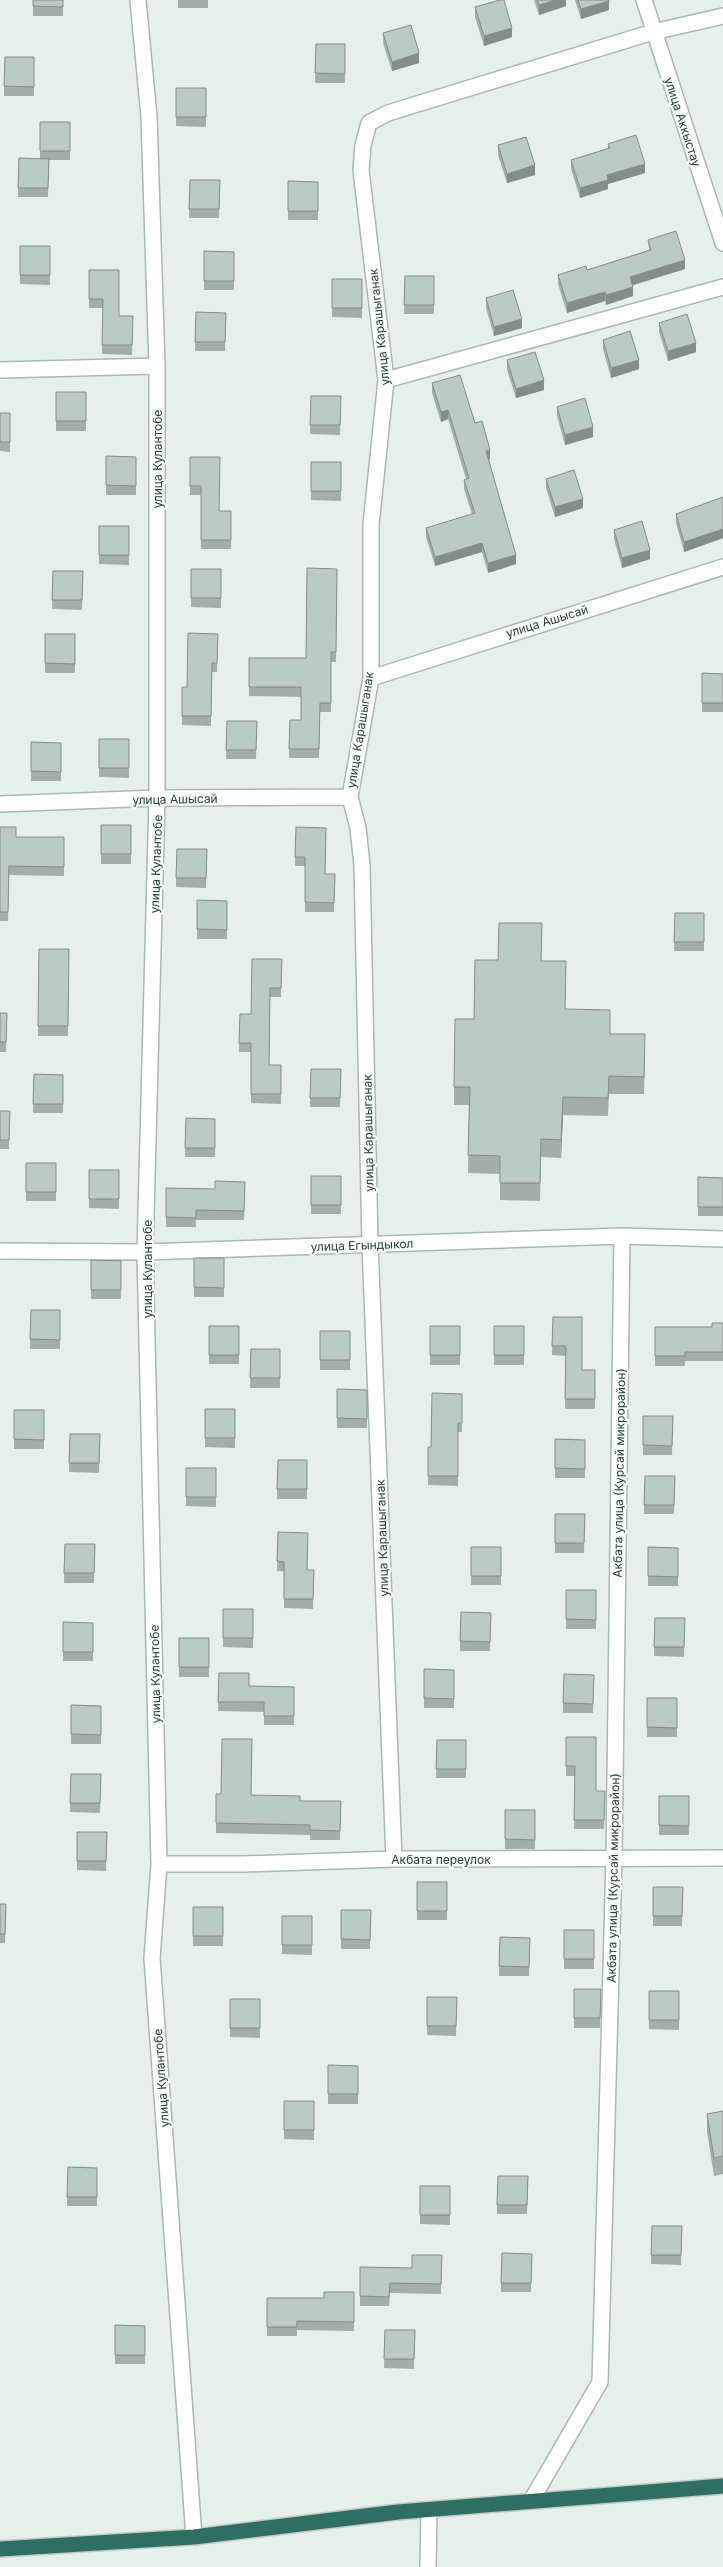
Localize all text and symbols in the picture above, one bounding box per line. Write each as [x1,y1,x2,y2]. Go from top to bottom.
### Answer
street label: улица Аккыстау [661,75,705,169]
street label: улица Карашыганак [365,267,393,386]
street label: улица Кулантобе [150,410,165,508]
street label: улица Ашысай [504,601,590,641]
street label: улица Карашыганак [343,670,377,789]
street label: улица Ашысай [132,791,218,807]
street label: улица Кулантобе [147,814,165,914]
street label: улица Карашыганак [359,1074,377,1192]
street label: улица Кулантобе [140,1220,155,1318]
street label: улица Егындыкол [310,1236,414,1254]
street label: Акбата улица (Курсай микрорайон) [610,1368,628,1578]
street label: улица Карашыганак [372,1479,392,1597]
street label: улица Кулантобе [147,1625,163,1723]
street label: Акбата улица (Курсай микрорайон) [604,1773,622,1983]
street label: Акбата переулок [391,1852,491,1867]
street label: улица Кулантобе [150,2028,172,2128]

